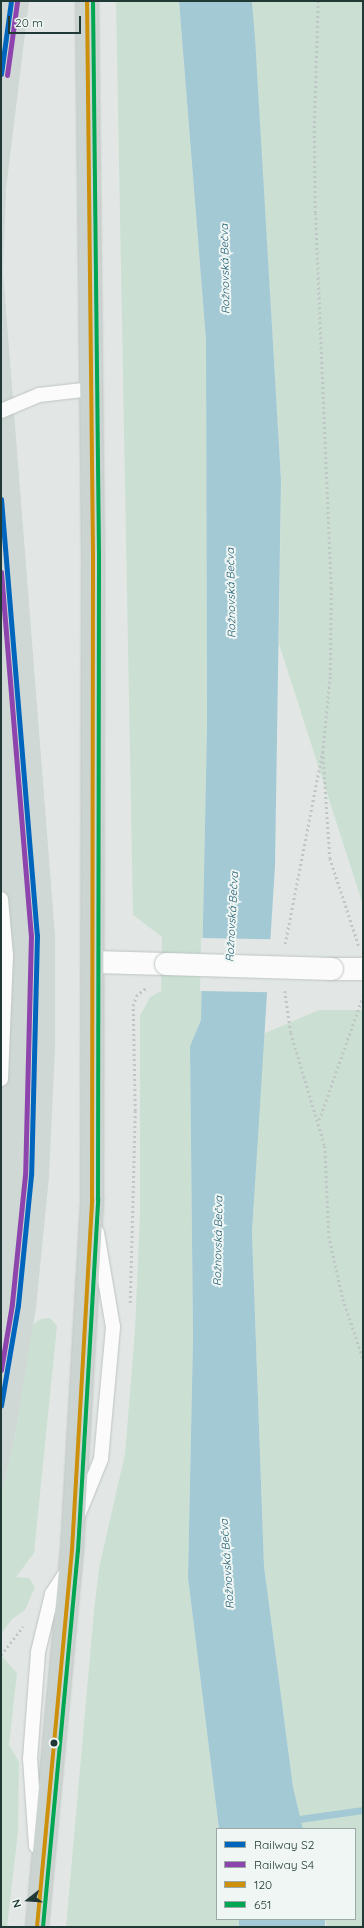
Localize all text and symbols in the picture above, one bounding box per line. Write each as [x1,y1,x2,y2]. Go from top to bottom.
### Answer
scale bar [10,8,83,34]
text: 20 m [15,15,43,30]
water label: Rožnovská Bečva [218,224,232,314]
water label: Rožnovská Bečva [224,548,238,638]
water label: Rožnovská Bečva [223,872,241,962]
water label: Rožnovská Bečva [211,1196,225,1286]
water label: Rožnovská Bečva [217,1519,237,1609]
unlabelled marker [49,1738,59,1748]
legend [216,1828,356,1920]
text: Railway S2 [254,1837,314,1852]
text: Railway S4 [254,1857,314,1872]
text: 120 [254,1877,272,1892]
north arrow [8,1880,48,1920]
text: 651 [254,1897,271,1912]
text: N [9,1898,24,1909]

